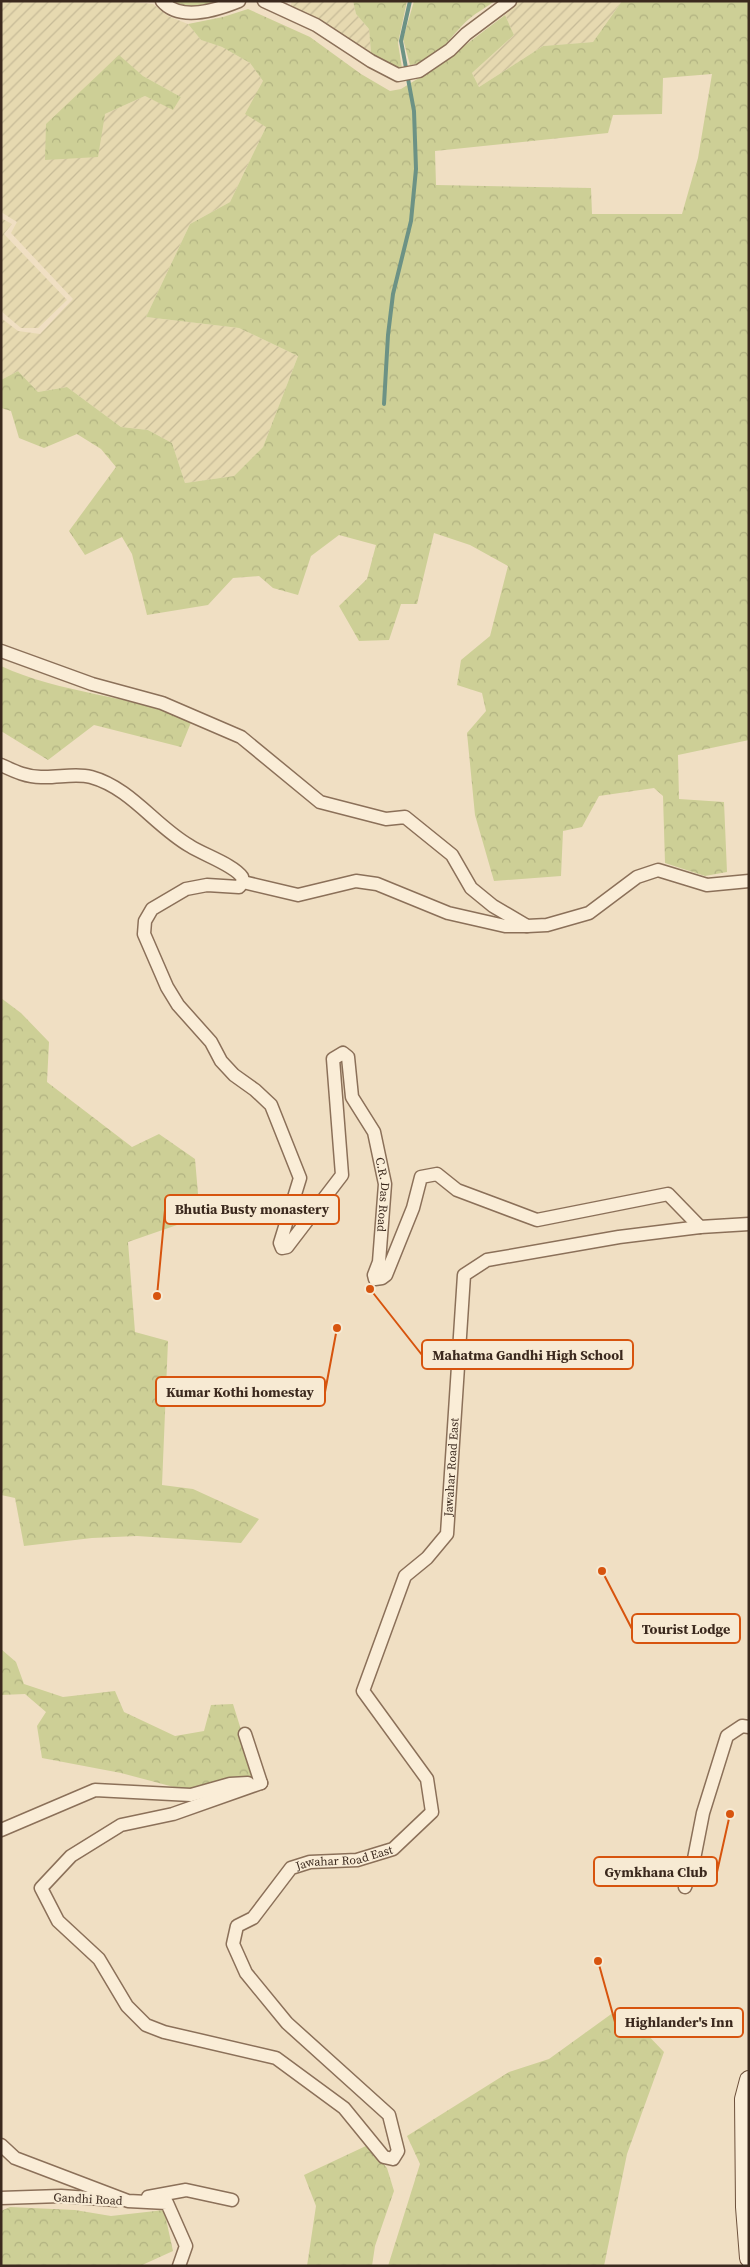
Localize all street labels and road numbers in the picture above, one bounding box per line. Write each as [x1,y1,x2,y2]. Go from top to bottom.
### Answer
street label: C.R. Das Road [372,1156,393,1233]
street label: Jawahar Road East [440,1417,463,1518]
street label: Jawahar Road East [293,1841,395,1874]
street label: Gandhi Road [53,2189,123,2209]

